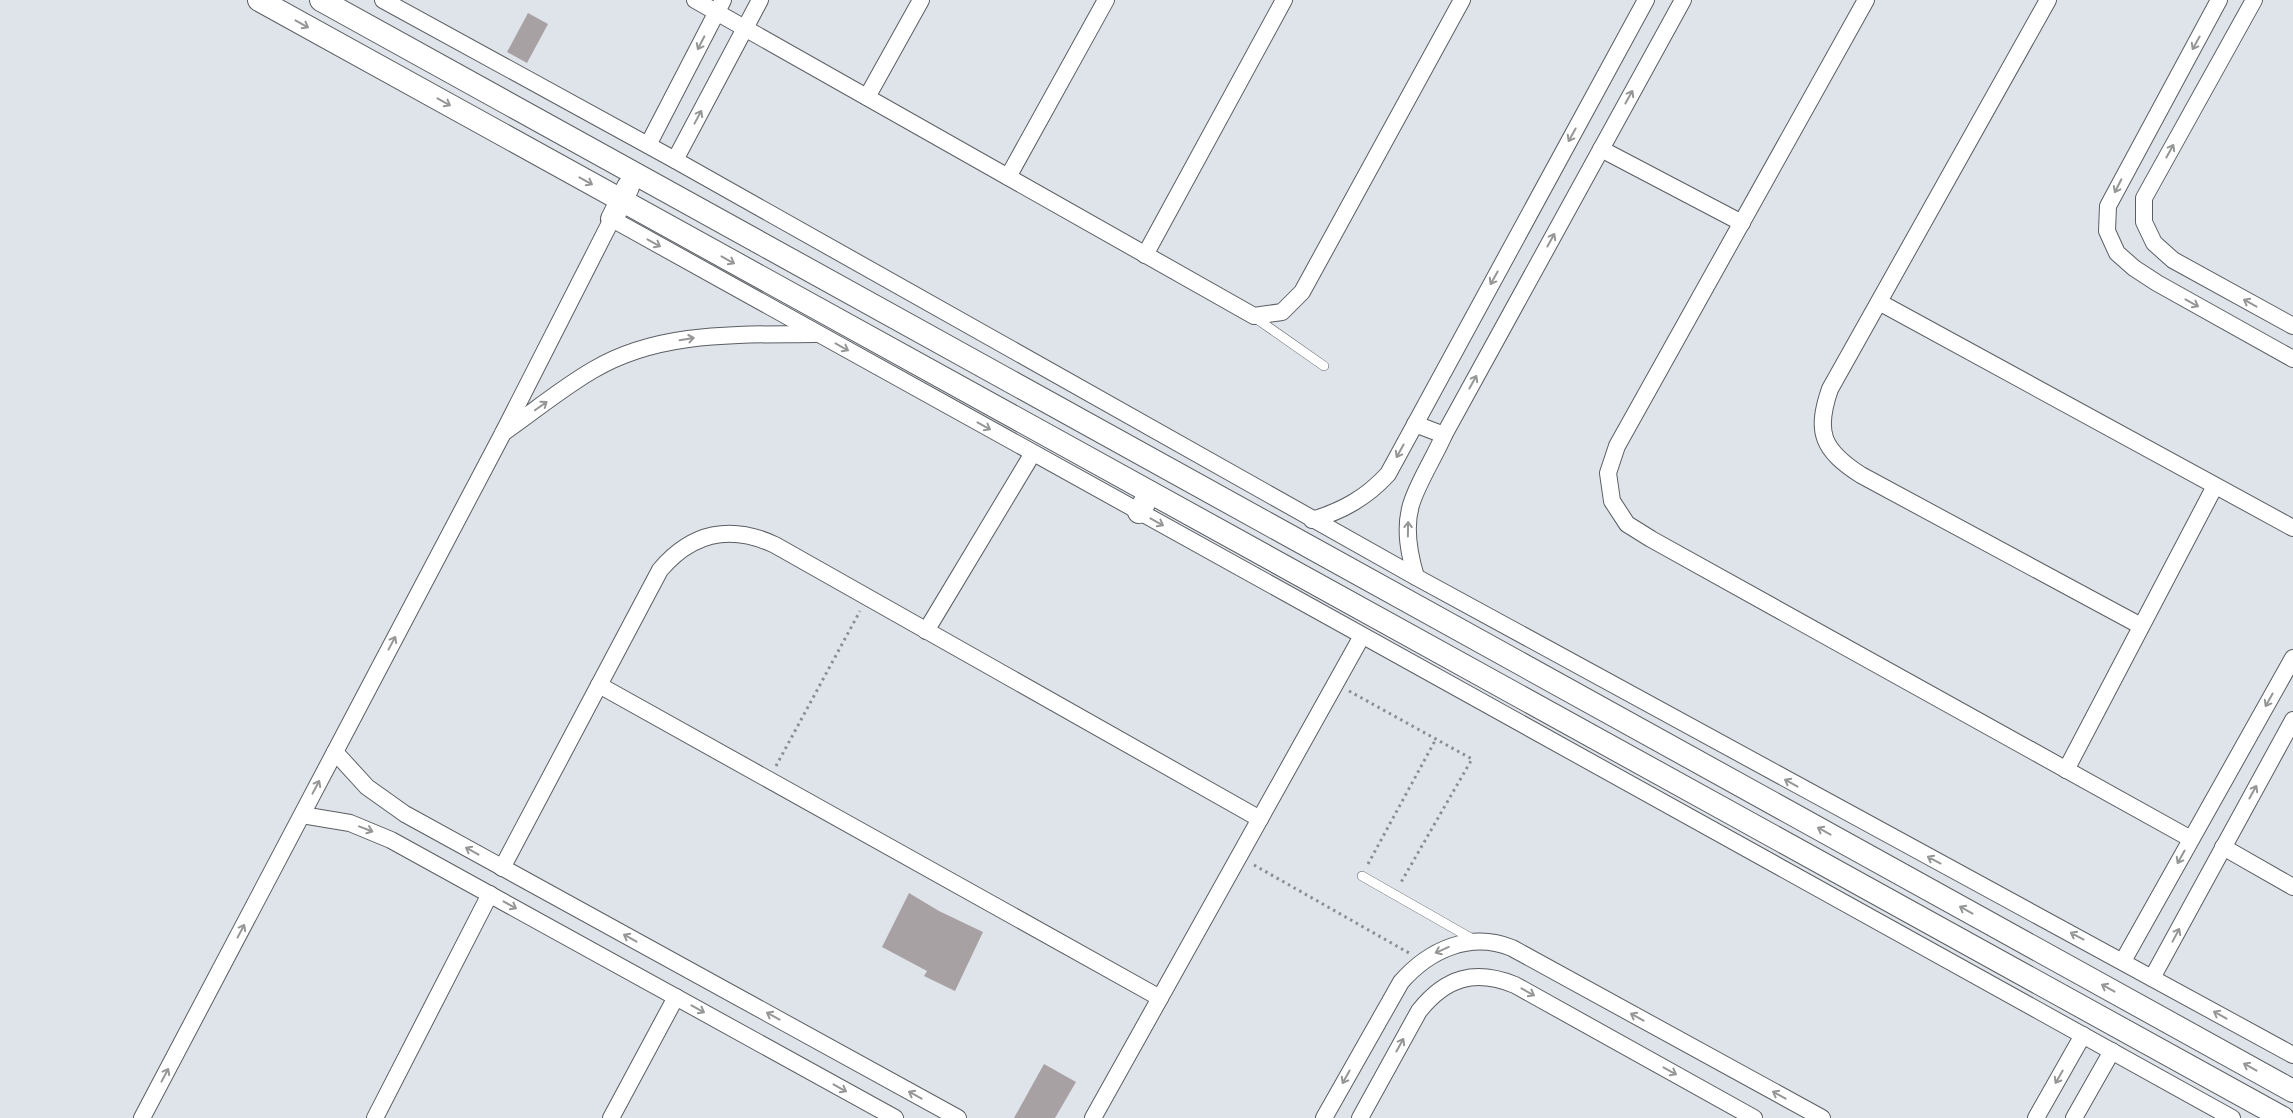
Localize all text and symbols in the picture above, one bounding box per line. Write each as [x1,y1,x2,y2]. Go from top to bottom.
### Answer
one-way arrow [294,19,308,29]
one-way arrow [696,35,705,50]
one-way arrow [2191,35,2200,50]
one-way arrow [1625,91,1635,105]
one-way arrow [436,98,450,108]
one-way arrow [693,109,703,124]
one-way arrow [1567,127,1576,142]
one-way arrow [2165,144,2175,158]
one-way arrow [578,176,593,186]
one-way arrow [2113,178,2123,193]
one-way arrow [1547,233,1557,247]
one-way arrow [647,238,662,248]
one-way arrow [720,256,735,265]
one-way arrow [1489,270,1499,284]
one-way arrow [2185,298,2199,308]
one-way arrow [2243,298,2258,308]
one-way arrow [678,334,694,344]
one-way arrow [835,343,849,353]
one-way arrow [1469,376,1479,390]
one-way arrow [534,401,548,411]
one-way arrow [977,421,992,431]
one-way arrow [1395,444,1405,459]
one-way arrow [1150,517,1164,527]
one-way arrow [1404,522,1413,538]
one-way arrow [387,636,397,651]
one-way arrow [2264,693,2274,708]
one-way arrow [1784,777,1799,787]
one-way arrow [312,780,321,795]
one-way arrow [2249,785,2259,800]
one-way arrow [358,825,373,834]
one-way arrow [1816,826,1831,836]
one-way arrow [466,846,480,856]
one-way arrow [2176,849,2185,864]
one-way arrow [1927,854,1942,864]
one-way arrow [502,900,517,910]
one-way arrow [1959,905,1974,914]
one-way arrow [237,924,246,939]
one-way arrow [2171,927,2181,942]
one-way arrow [2071,931,2085,941]
one-way arrow [623,933,638,942]
one-way arrow [1435,946,1450,956]
one-way arrow [2101,983,2116,993]
one-way arrow [1520,987,1534,997]
one-way arrow [690,1004,705,1014]
one-way arrow [2213,1009,2227,1019]
one-way arrow [765,1011,780,1021]
one-way arrow [1630,1011,1645,1021]
one-way arrow [1396,1038,1406,1052]
one-way arrow [2243,1062,2258,1072]
one-way arrow [1662,1066,1676,1076]
one-way arrow [161,1068,170,1083]
one-way arrow [2054,1069,2064,1083]
one-way arrow [1341,1070,1351,1084]
one-way arrow [832,1083,847,1093]
one-way arrow [908,1089,923,1099]
one-way arrow [1773,1089,1787,1099]

